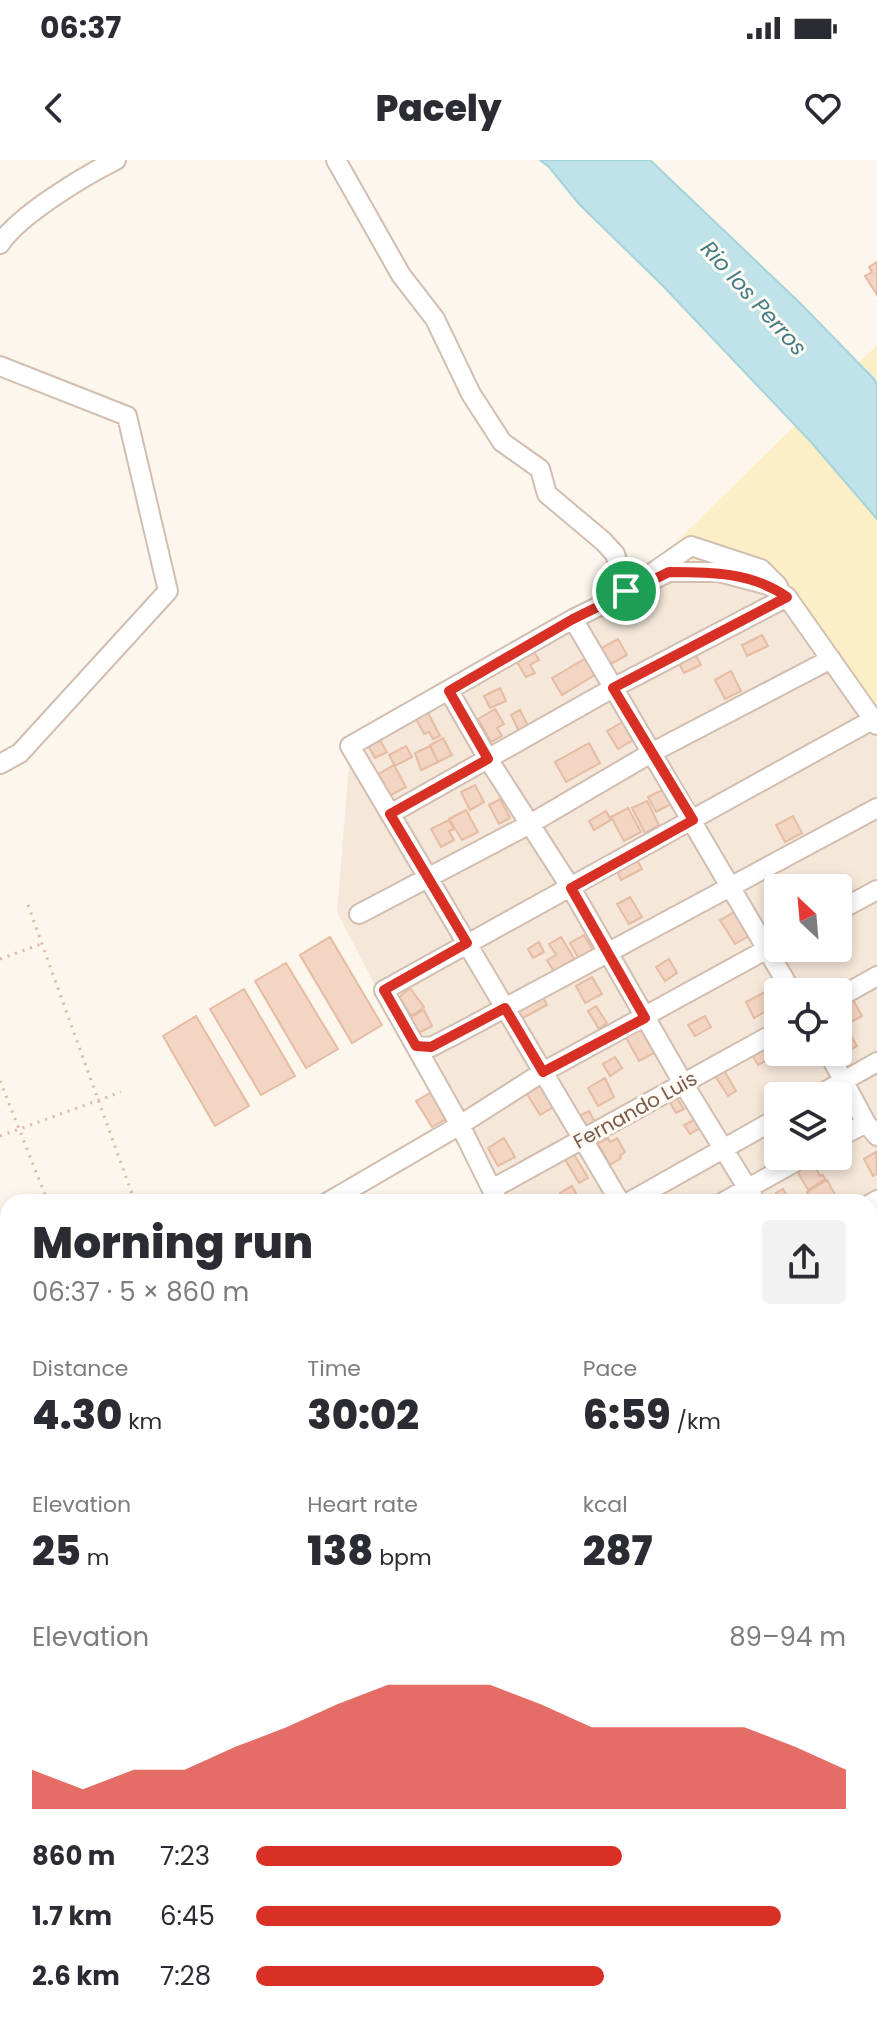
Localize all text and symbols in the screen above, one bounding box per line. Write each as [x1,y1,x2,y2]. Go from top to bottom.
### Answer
text: 06:37 [40,6,121,49]
text: Pacely [375,83,502,134]
icon: back [32,86,76,130]
icon: heart [801,86,845,130]
water label: Rio los Perros [693,234,814,363]
pin [592,557,660,625]
icon: arrive [604,569,648,613]
north arrow [764,874,852,962]
map controls [764,874,852,1170]
button: locate [764,978,852,1066]
street label: Fernando Luis [568,1064,702,1156]
button: layers [764,1082,852,1170]
text: Morning run [32,1212,313,1273]
button: share [762,1220,846,1304]
text: 06:37 · 5 × 860 m [32,1274,249,1310]
text: Distance [32,1353,128,1384]
text: Time [307,1353,361,1384]
text: Pace [583,1353,637,1384]
text: 4.30 [32,1387,122,1443]
text: 30:02 [307,1387,419,1443]
text: 6:59 [583,1387,671,1443]
text: km [122,1406,162,1437]
text: /km [671,1406,721,1437]
text: Elevation [32,1489,131,1520]
text: Heart rate [307,1489,418,1520]
text: kcal [583,1489,628,1520]
text: 25 [32,1523,81,1579]
text: 138 [307,1523,373,1579]
text: 287 [583,1523,652,1579]
text: m [81,1542,110,1573]
text: bpm [373,1542,432,1573]
text: Elevation [32,1619,149,1655]
text: 89–94 m [729,1619,846,1655]
text: 860 m [32,1838,115,1874]
text: 7:23 [160,1838,210,1874]
text: 1.7 km [32,1898,112,1934]
text: 6:45 [160,1898,215,1934]
text: 2.6 km [32,1958,120,1994]
text: 7:28 [160,1958,211,1994]

